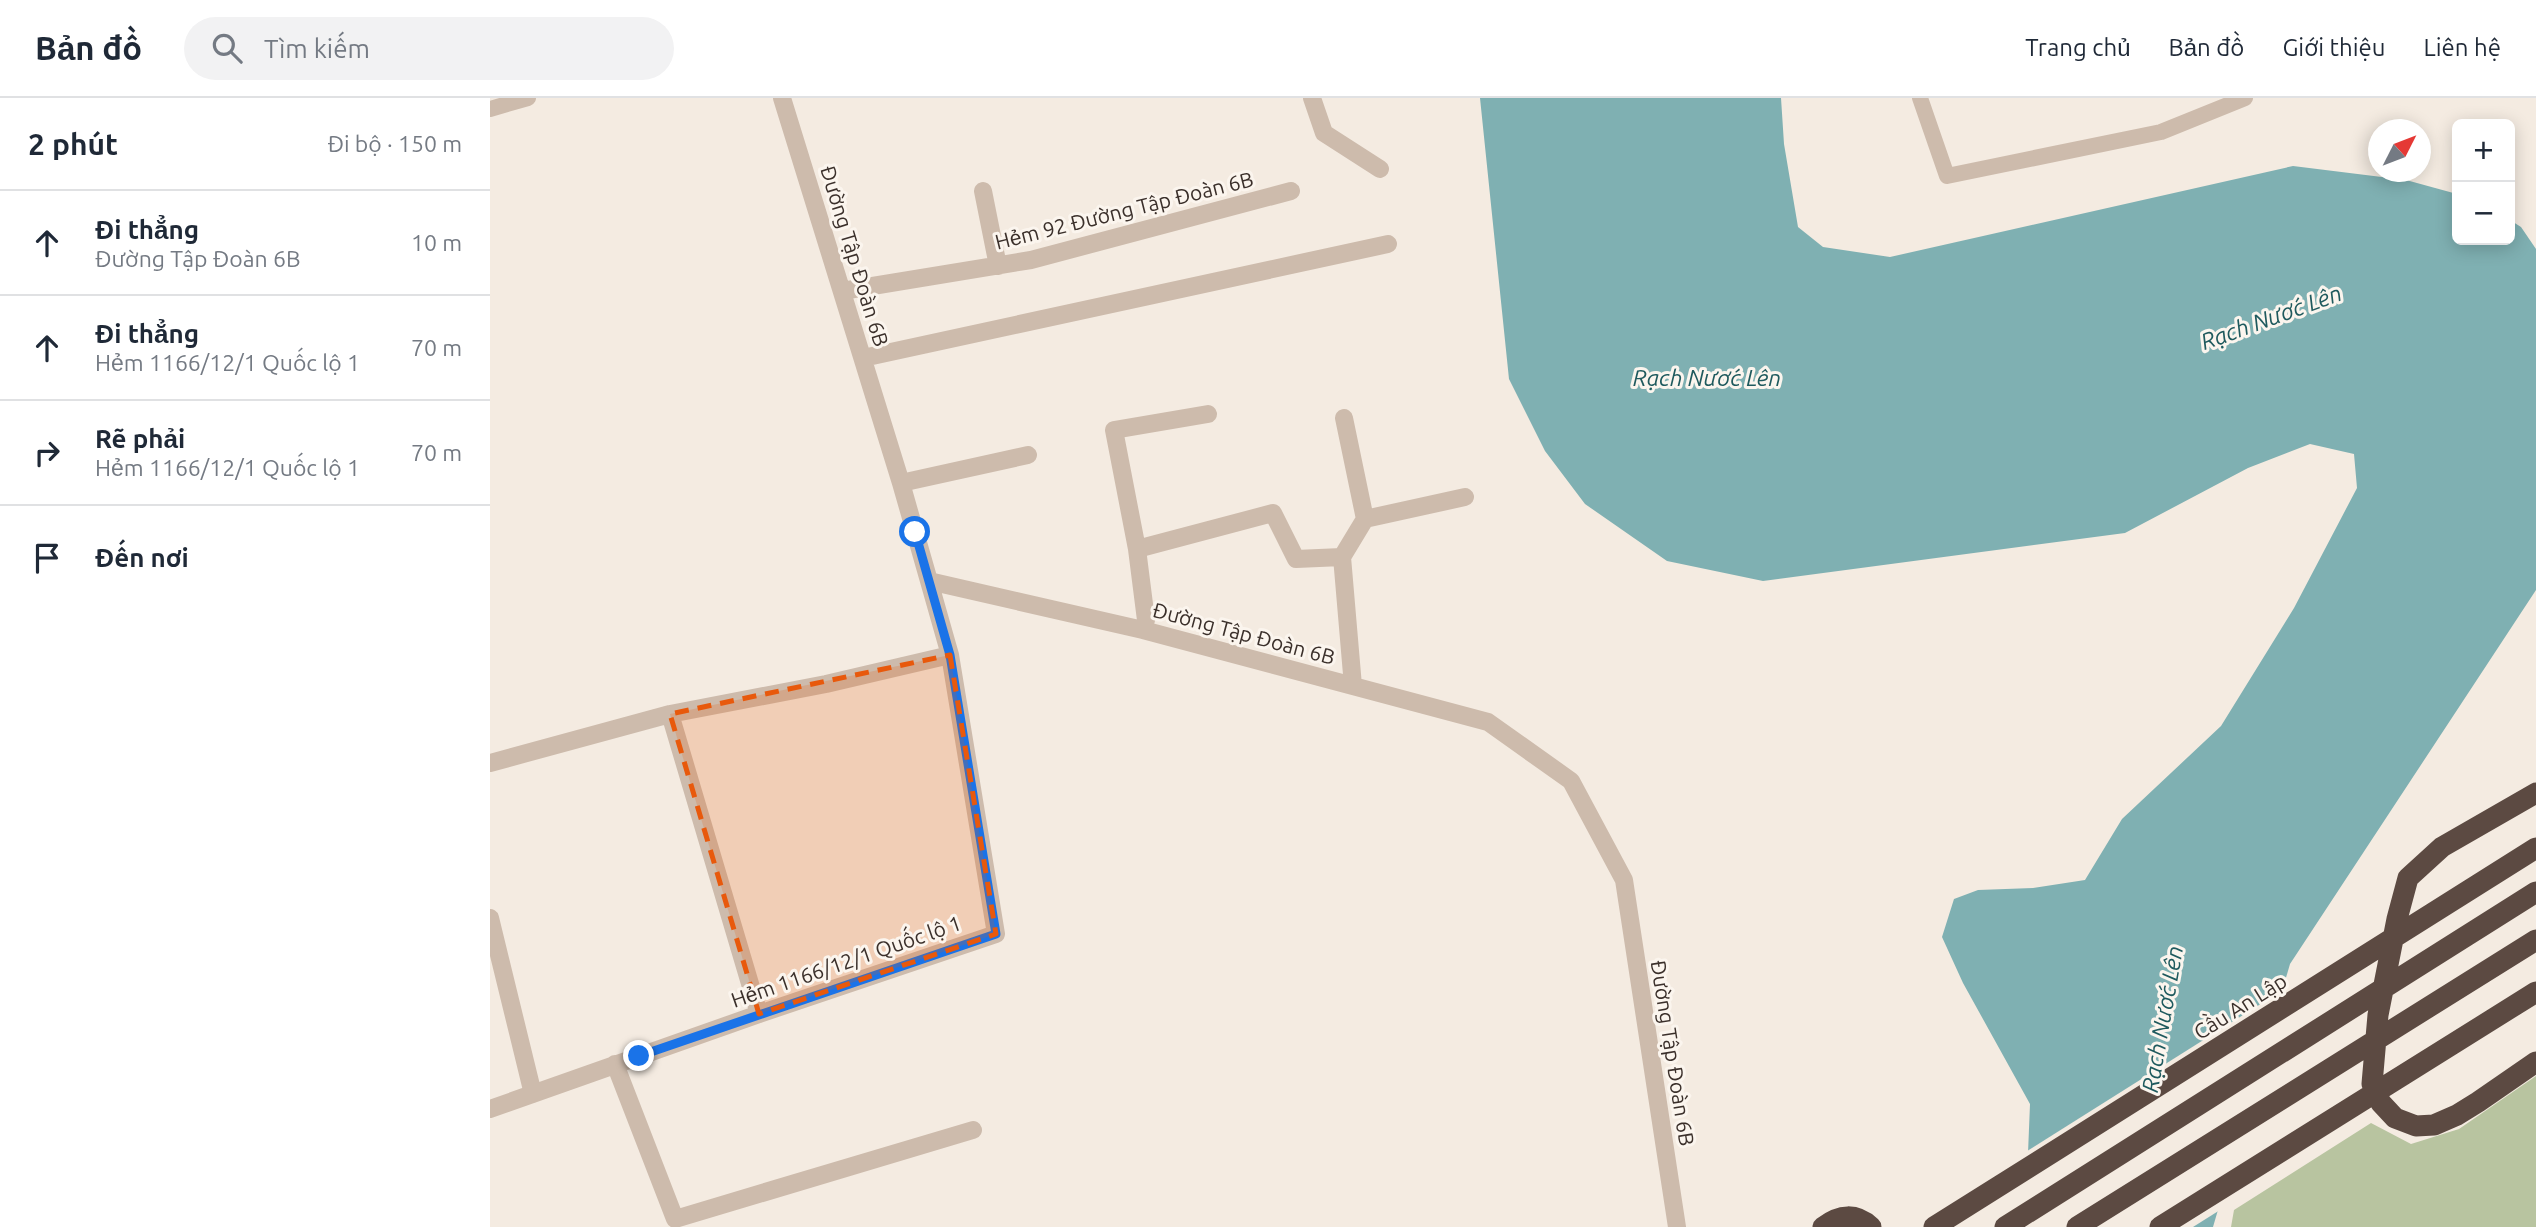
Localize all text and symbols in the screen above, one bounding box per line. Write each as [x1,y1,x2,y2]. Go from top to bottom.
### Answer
search box [184,17,674,80]
text: Bản đồ [35,29,142,66]
icon: search [208,29,246,67]
text: Tìm kiếm [264,34,370,63]
text: Trang chủ [2025,34,2131,61]
text: Bản đồ [2169,34,2244,61]
text: Giới thiệu [2282,34,2386,61]
text: Liên hệ [2424,34,2501,61]
north arrow [2368,119,2431,182]
map controls [2452,119,2515,245]
button: + [2452,119,2515,182]
text: 2 phút [28,127,118,161]
text: Đi bộ · 150 m [327,131,462,156]
street label: Đường Tập Đoàn 6B [816,163,894,349]
street label: Hẻm 92 Đường Tập Đoàn 6B [992,166,1256,254]
button: − [2452,182,2515,245]
text: Đi thẳng [95,215,199,244]
icon: ahead [28,224,66,262]
text: 10 m [411,230,462,255]
text: Đường Tập Đoàn 6B [95,246,301,271]
water label: Rạch Nước Lên [2197,280,2345,354]
text: Đi thẳng [95,319,199,348]
icon: ahead [28,329,66,367]
text: 70 m [411,335,462,360]
text: Hẻm 1166/12/1 Quốc lộ 1 [95,350,360,375]
water label: Rạch Nước Lên [1633,365,1781,390]
text: Rẽ phải [95,424,185,453]
icon: right [28,434,66,472]
text: 70 m [411,440,462,465]
text: Hẻm 1166/12/1 Quốc lộ 1 [95,455,360,480]
route start [899,516,930,547]
icon: arrive [28,539,66,577]
text: Đến nơi [95,543,189,572]
street label: Đường Tập Đoàn 6B [1150,597,1338,669]
street label: Hẻm 1166/12/1 Quốc lộ 1 [727,908,964,1012]
water label: Rạch Nước Lên [2137,944,2187,1094]
street label: Đường Tập Đoàn 6B [1646,958,1700,1148]
street label: Cầu An Lập [2188,966,2291,1044]
route end [623,1040,654,1071]

